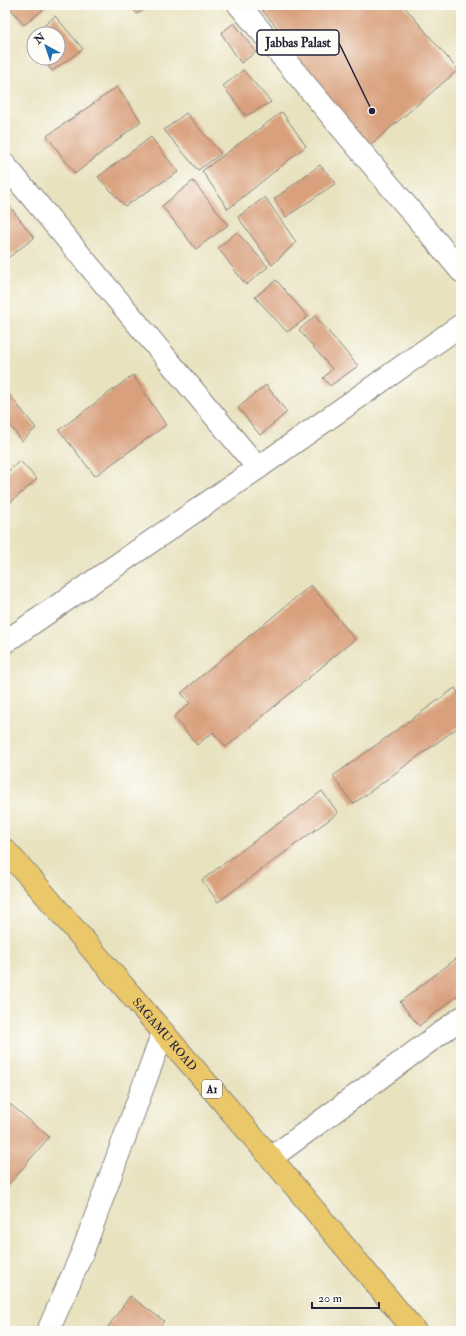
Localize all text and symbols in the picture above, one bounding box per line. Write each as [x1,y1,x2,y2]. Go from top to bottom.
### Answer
north arrow [26,26,66,66]
text: N [31,30,49,48]
callout: Jabbas Palast [257,30,339,55]
text: Jabbas Palast [264,35,332,52]
street label: SAGAMU ROAD [129,995,200,1074]
road number: A1 [202,1080,222,1098]
scale bar [312,1284,379,1310]
text: 20 m [318,1291,343,1306]

